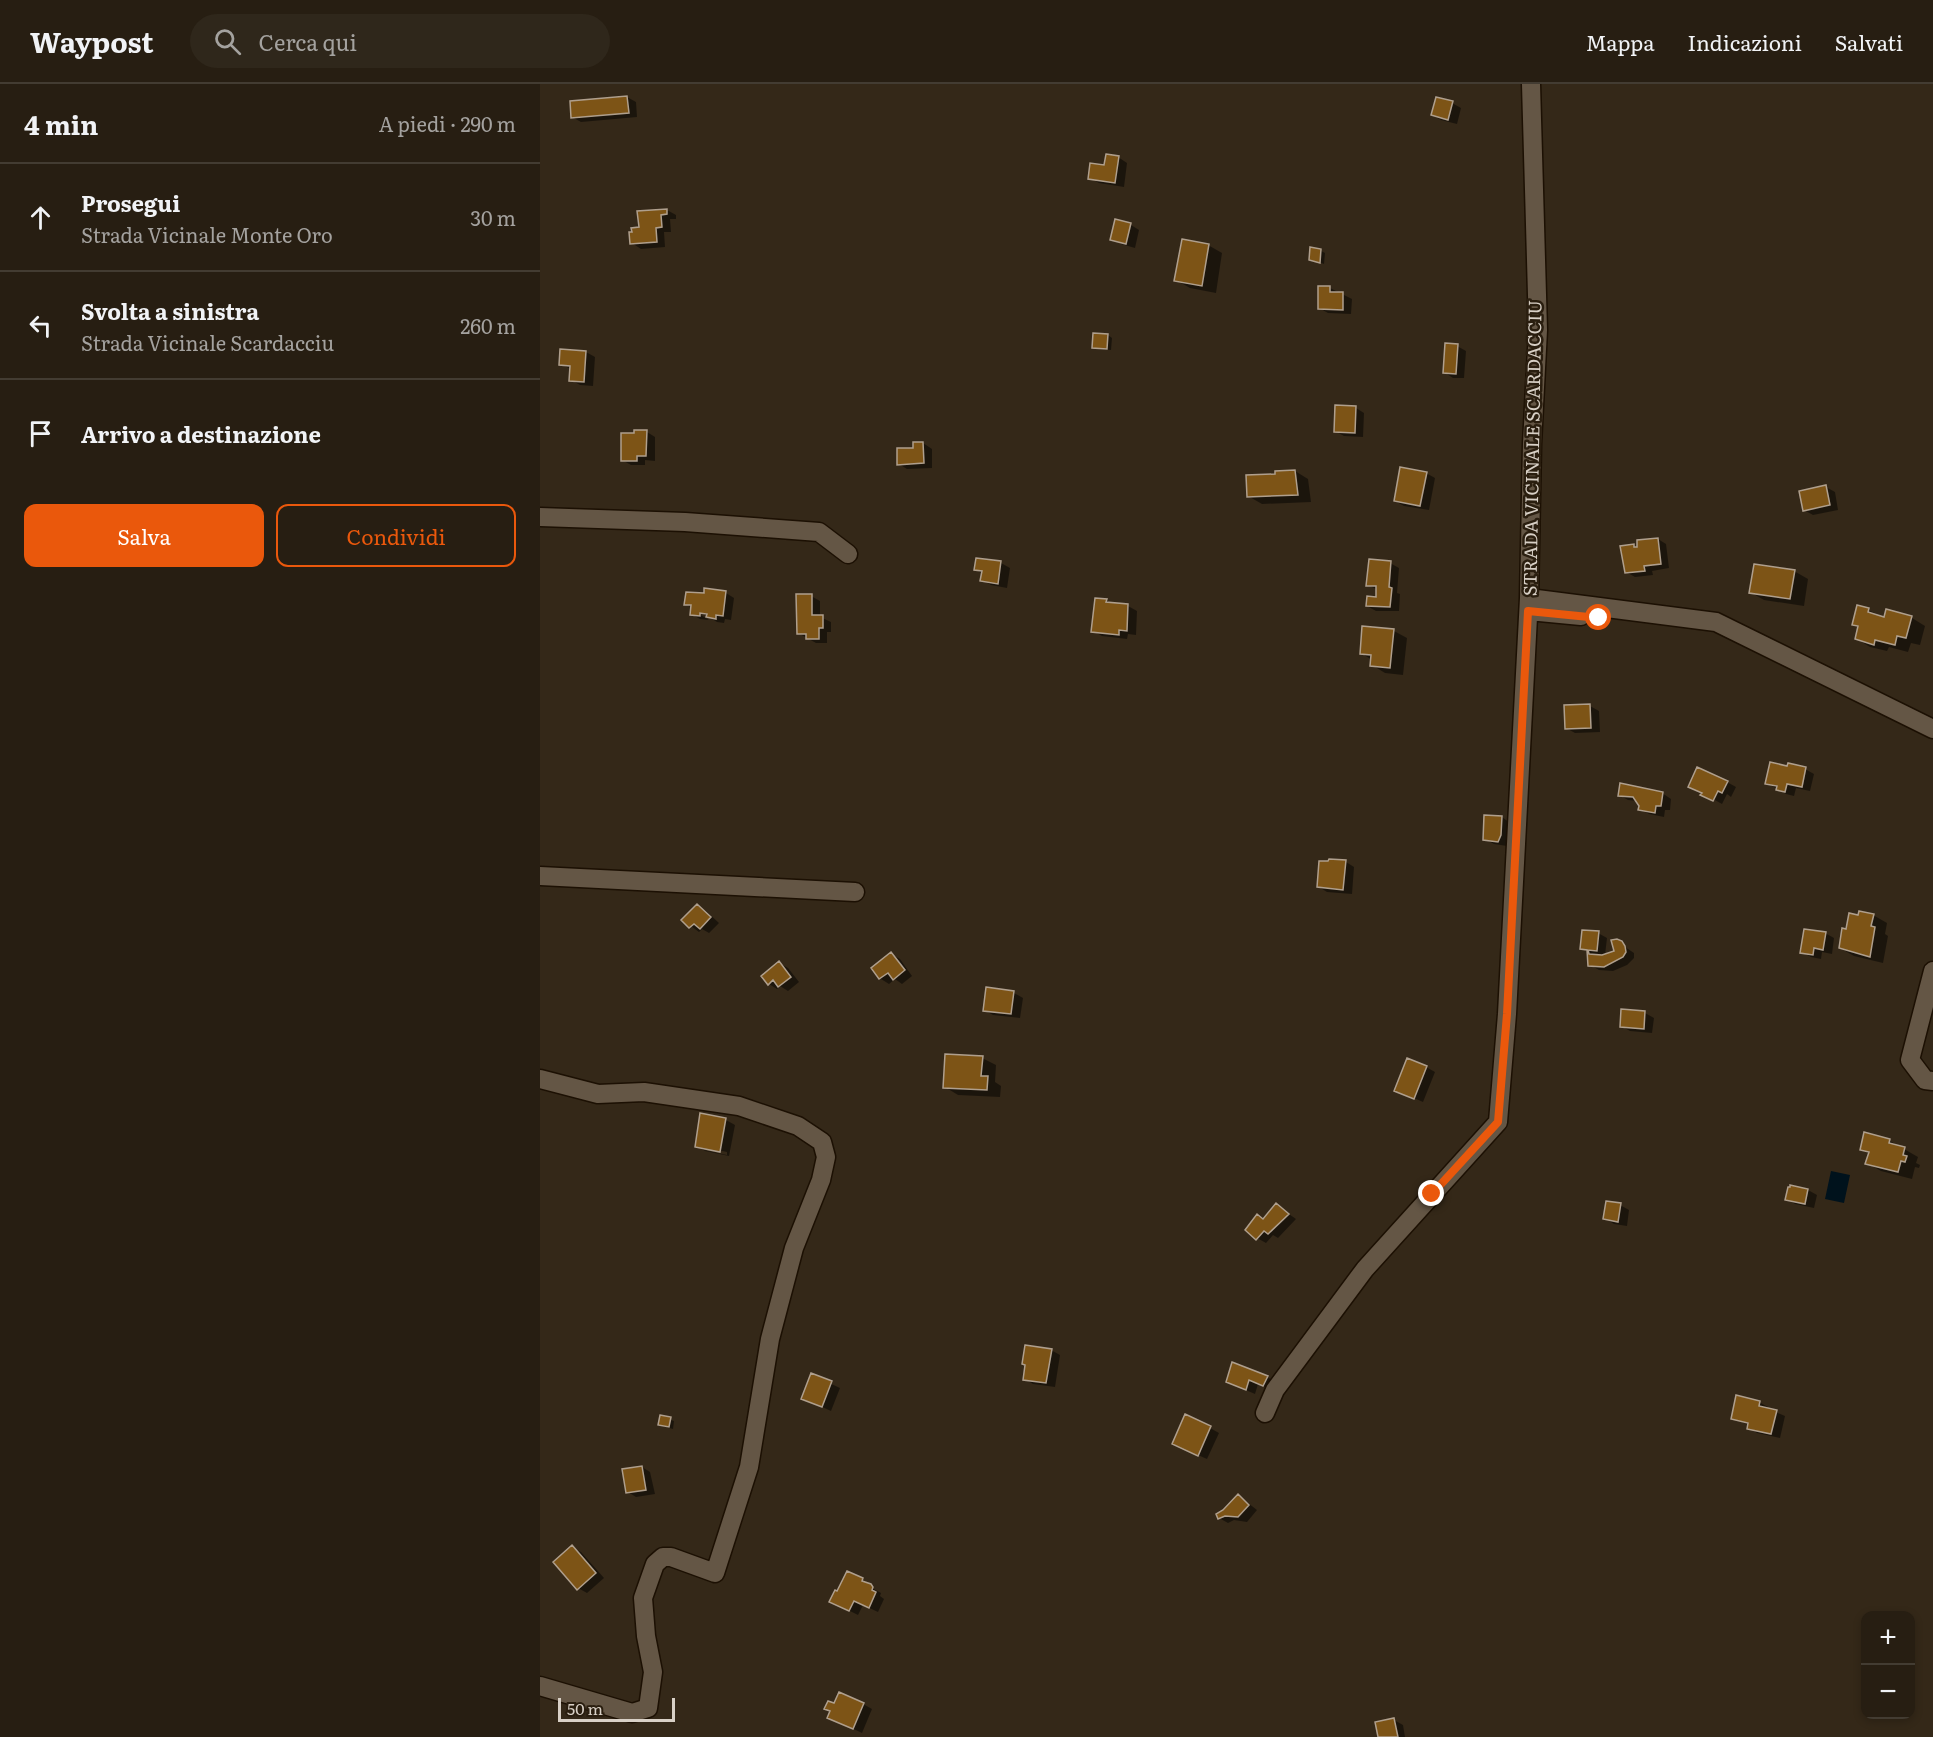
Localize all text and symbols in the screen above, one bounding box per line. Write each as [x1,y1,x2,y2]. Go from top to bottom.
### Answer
search box [190,14,610,68]
text: Waypost [30,20,154,62]
icon: search [211,25,244,58]
text: Cerca qui [259,25,357,58]
text: Mappa [1586,26,1655,57]
text: Indicazioni [1688,26,1802,57]
text: Salvati [1835,26,1903,57]
text: 4 min [24,104,98,143]
text: A piedi · 290 m [379,108,516,138]
text: Prosegui [81,186,180,219]
icon: ahead [24,201,57,234]
text: 30 m [470,202,516,232]
text: Strada Vicinale Monte Oro [81,219,333,249]
text: Svolta a sinistra [81,294,259,327]
street label: STRADA VICINALE SCARDACCIU [1515,300,1548,596]
icon: left [24,309,57,342]
text: 260 m [460,310,516,340]
text: Strada Vicinale Scardacciu [81,327,334,357]
icon: arrive [24,417,57,450]
text: Arrivo a destinazione [81,417,321,450]
button: Salva [24,504,264,567]
button: Condividi [276,504,516,567]
route start [1585,604,1611,630]
route end [1418,1180,1444,1206]
map controls [1861,1611,1915,1719]
button: + [1861,1611,1915,1665]
button: − [1861,1665,1915,1719]
scale bar [558,1695,675,1722]
text: 50 m [567,1696,603,1720]

